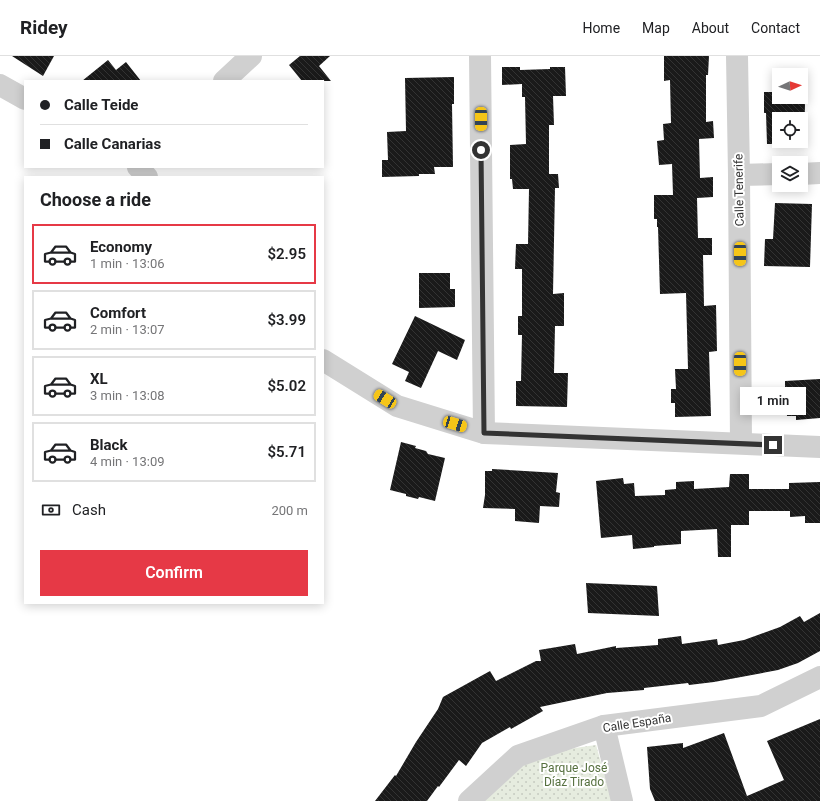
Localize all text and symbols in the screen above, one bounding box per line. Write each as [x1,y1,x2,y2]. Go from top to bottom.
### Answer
text: Ridey [20,16,68,39]
text: Home [582,20,620,36]
text: Map [642,20,670,36]
text: About [692,20,729,36]
text: Contact [751,20,800,36]
north arrow [772,68,808,104]
map controls [772,68,808,192]
text: Calle Teide [64,96,138,114]
car [475,107,487,131]
button: locate [772,112,808,148]
text: Calle Canarias [64,135,161,153]
route start [472,141,490,159]
street label: Calle Tenerife [731,154,747,226]
button: layers [772,156,808,192]
text: Choose a ride [40,189,151,210]
icon: car [42,236,78,272]
text: Economy [90,238,152,256]
car [734,242,746,266]
text: $2.95 [267,245,306,263]
text: 1 min · 13:06 [90,256,165,271]
icon: car [42,302,78,338]
text: Comfort [90,304,146,322]
text: $3.99 [267,311,306,329]
text: 2 min · 13:07 [90,322,165,337]
car [734,352,746,376]
icon: car [42,368,78,404]
text: XL [90,370,108,388]
text: $5.02 [267,377,306,395]
callout: 1 min [740,387,806,415]
text: 3 min · 13:08 [90,388,165,403]
car [372,388,398,410]
text: 1 min [757,393,789,408]
car [442,415,468,433]
icon: car [42,434,78,470]
text: Black [90,436,127,454]
route end [764,436,782,454]
text: $5.71 [267,443,306,461]
text: 4 min · 13:09 [90,454,165,469]
icon: cash [40,499,62,521]
text: Cash [72,501,106,519]
text: 200 m [271,503,308,518]
button: Confirm [40,550,308,596]
street label: Calle España [602,711,672,735]
park label: Parque José Díaz Tirado [541,761,607,789]

